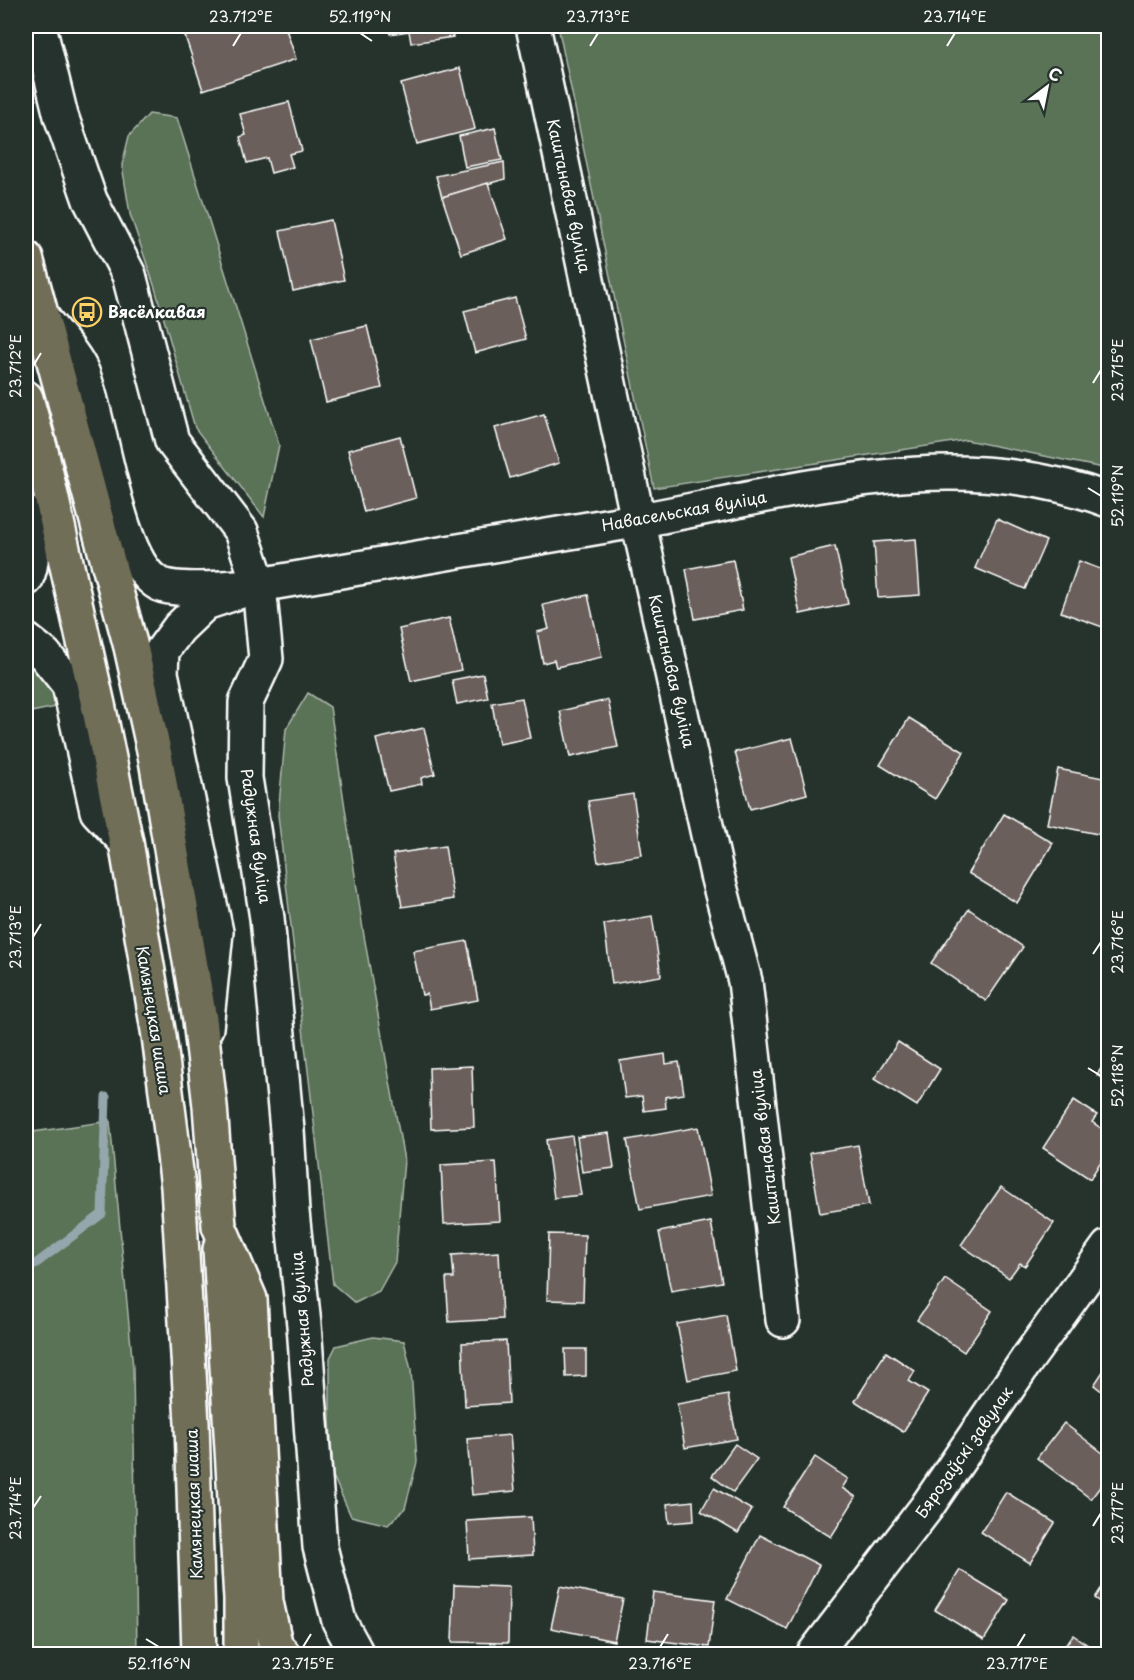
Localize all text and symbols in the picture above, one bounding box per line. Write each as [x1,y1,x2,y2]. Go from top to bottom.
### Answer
text: 23.712°E [209,4,273,27]
text: 52.119°N [329,4,391,27]
text: 23.713°E [566,4,630,27]
text: 23.714°E [923,4,987,27]
north arrow [1017,57,1077,117]
text: С [1044,60,1067,87]
street label: Каштанавая вуліца [542,117,598,275]
bus stop icon: Вясёлкавая [71,296,103,328]
place label: Вясёлкавая [108,299,206,323]
text: 23.712°E [3,334,26,398]
text: 23.715°E [1105,338,1128,402]
text: 52.119°N [1105,465,1128,527]
street label: Навасельская вуліца [599,484,768,536]
street label: Каштанавая вуліца [644,592,702,750]
street label: Радужная вуліца [236,767,278,905]
text: 23.713°E [3,905,26,969]
text: 23.716°E [1105,910,1128,974]
street label: Камянецкая шаша [131,944,179,1096]
text: 52.118°N [1105,1044,1128,1108]
street label: Каштанавая вуліца [743,1068,785,1226]
street label: Радужная вуліца [283,1250,319,1388]
street label: Бярозаўскі завулак [909,1380,1018,1522]
street label: Камянецкая шаша [178,1428,208,1580]
text: 23.714°E [3,1476,26,1540]
text: 23.717°E [1105,1482,1128,1544]
text: 52.116°N [127,1651,191,1674]
text: 23.715°E [271,1651,335,1674]
text: 23.716°E [628,1651,692,1674]
text: 23.717°E [986,1651,1048,1674]

